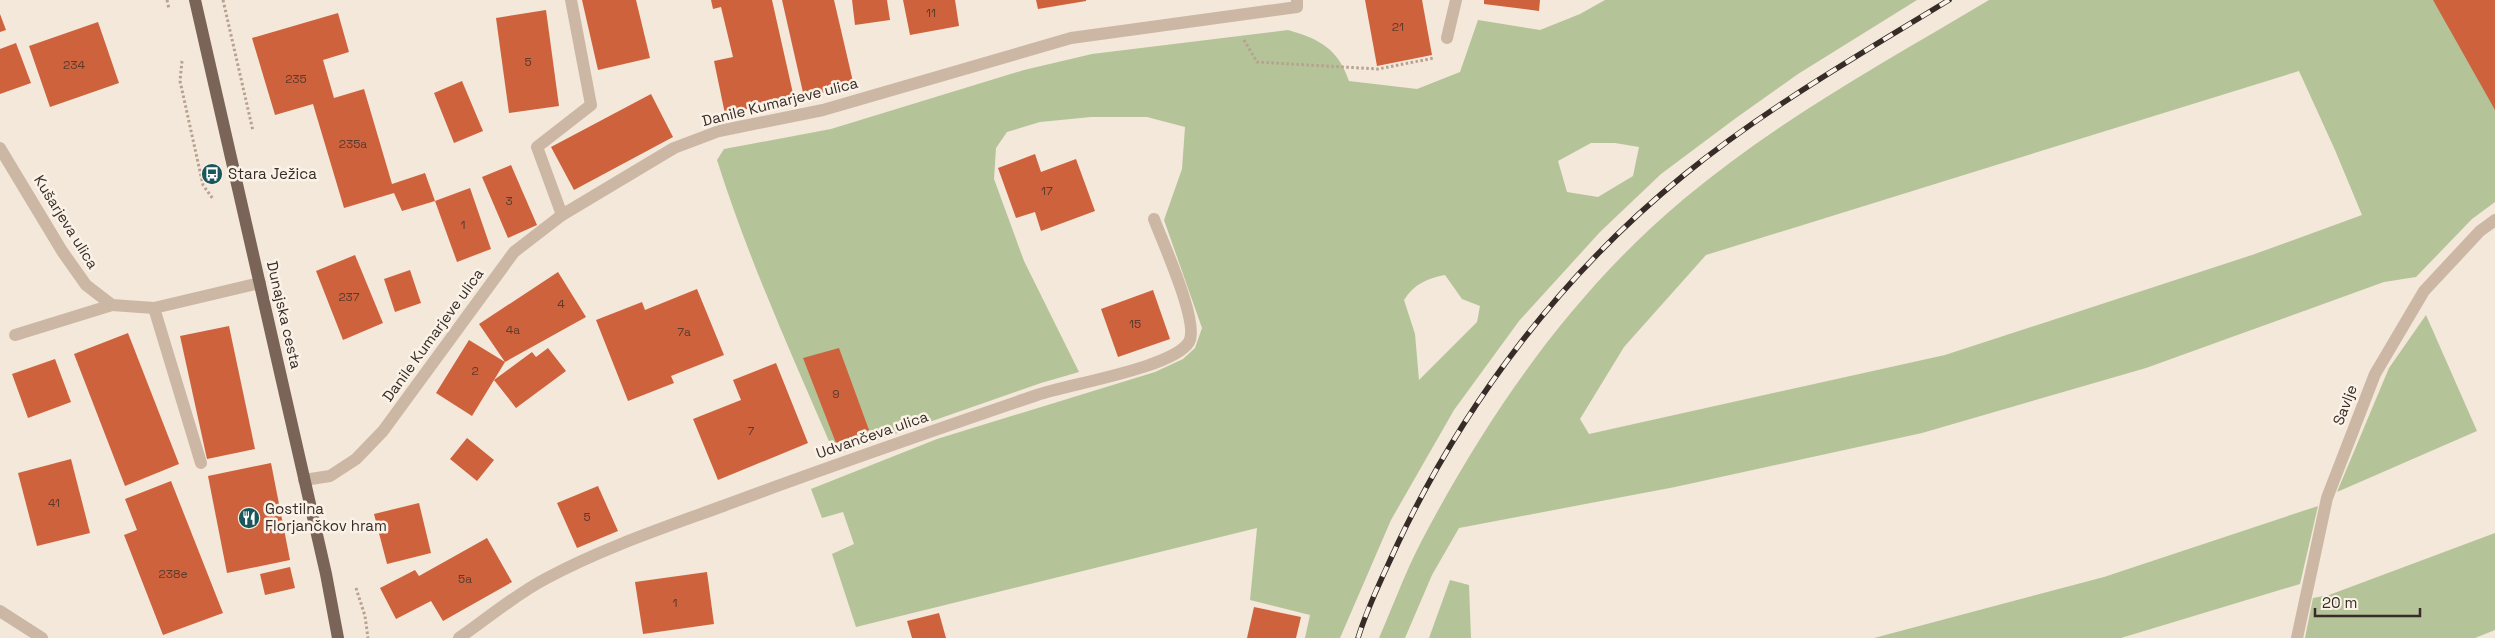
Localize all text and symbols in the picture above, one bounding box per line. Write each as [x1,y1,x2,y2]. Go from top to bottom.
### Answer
house number: 11 [926,5,936,21]
house number: 21 [1392,19,1404,35]
house number: 5 [524,54,532,70]
house number: 234 [63,57,85,73]
house number: 235 [285,71,307,87]
street label: Danile Kumarjeve ulica [700,73,860,130]
house number: 235a [339,136,367,152]
bus stop icon: Stara Ježica [200,162,224,186]
place label: Stara Ježica [228,164,317,183]
street label: Kušarjeva ulica [30,171,103,272]
house number: 17 [1041,183,1053,199]
house number: 3 [505,193,513,209]
house number: 1 [460,217,466,233]
street label: Dunajska cesta [263,259,306,371]
street label: Danile Kumarjeve ulica [378,264,488,405]
house number: 237 [338,289,360,305]
house number: 4 [557,296,565,312]
house number: 15 [1129,316,1141,332]
house number: 4a [506,322,520,338]
house number: 7a [677,324,691,340]
house number: 2 [471,363,479,379]
street label: Savlje [2328,382,2361,428]
house number: 9 [832,386,840,402]
street label: Udvančeva ulica [813,406,931,463]
house number: 7 [748,423,755,439]
house number: 41 [48,495,60,511]
place label: Gostilna Florjančkov hram [265,499,387,535]
restaurant icon: Gostilna Florjančkov hram [237,506,261,530]
house number: 5 [583,509,591,525]
house number: 238e [158,566,188,582]
house number: 5a [458,571,472,587]
scale bar [2315,586,2420,618]
text: 20 m [2322,593,2357,612]
house number: 1 [672,595,678,611]

